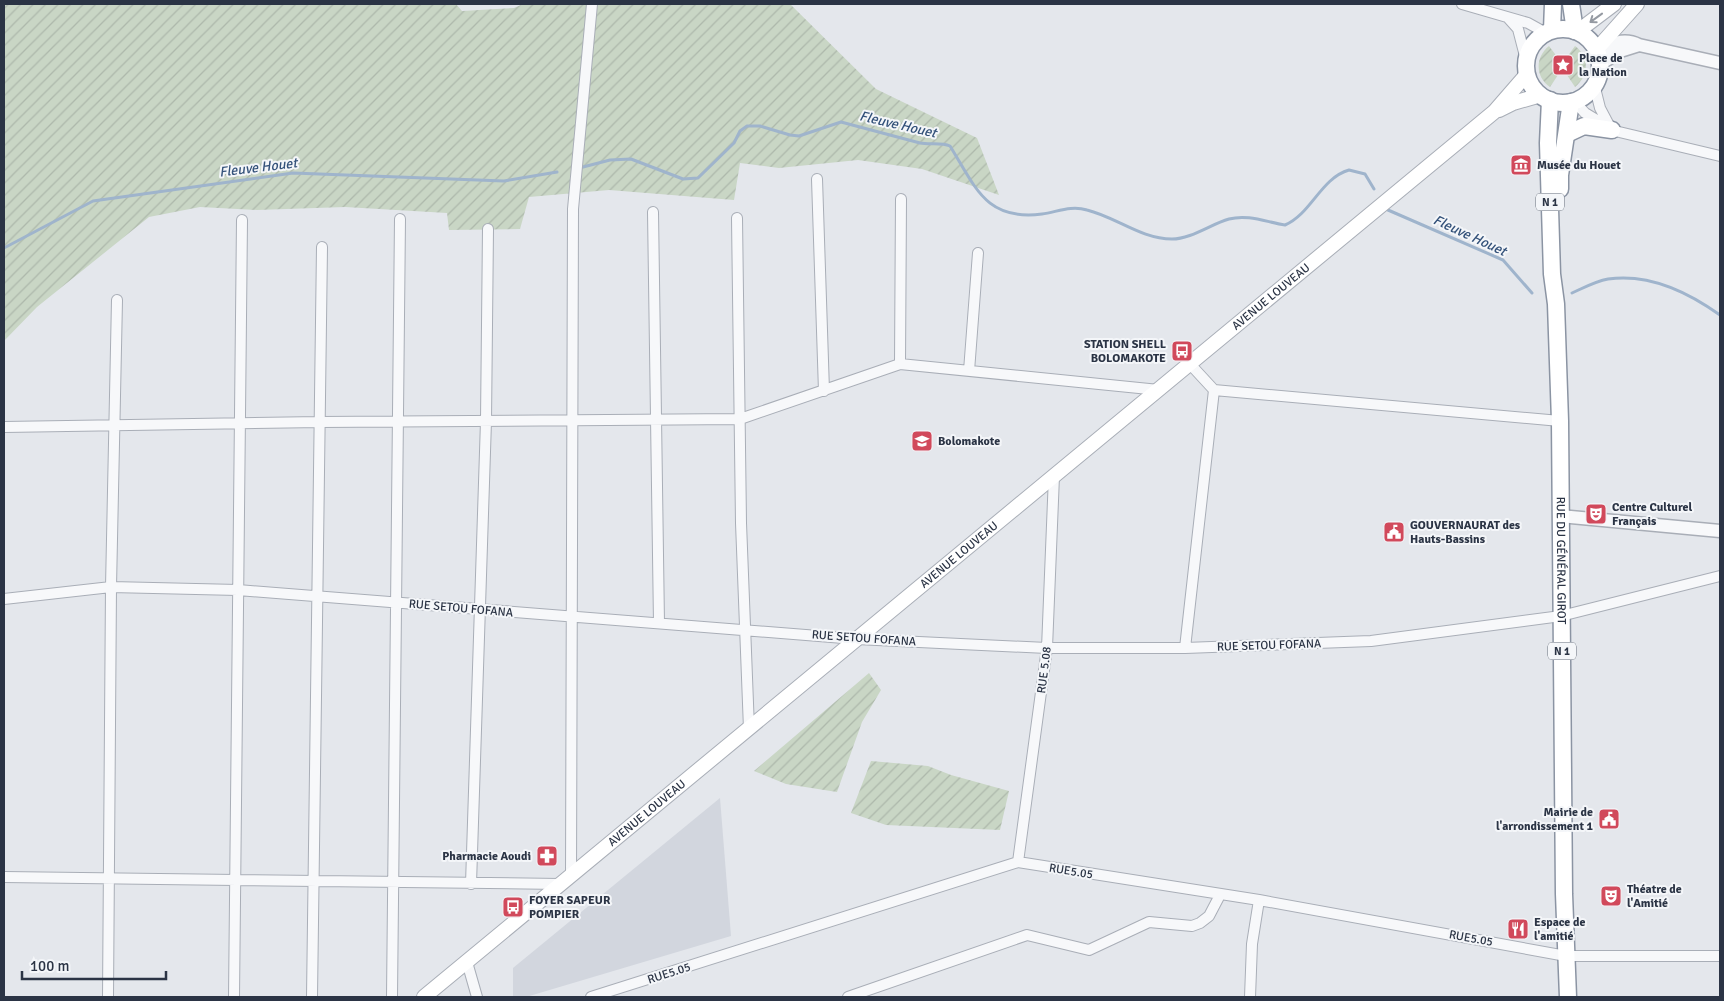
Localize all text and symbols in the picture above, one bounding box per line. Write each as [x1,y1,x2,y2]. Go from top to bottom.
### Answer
one-way arrow [1589,13,1603,23]
place label: Place de la Nation [1579,51,1627,80]
place icon: Place de la Nation [1551,53,1575,77]
water label: Fleuve Houet [858,107,940,142]
museum icon: Musée du Houet [1509,153,1533,177]
water label: Fleuve Houet [218,154,300,181]
place label: Musée du Houet [1537,158,1621,173]
road number: N 1 [1536,193,1564,210]
water label: Fleuve Houet [1431,211,1511,261]
street label: AVENUE LOUVEAU [1229,260,1313,334]
place label: STATION SHELL BOLOMAKOTE [1084,337,1167,366]
bus stop icon: STATION SHELL BOLOMAKOTE [1170,339,1194,363]
school or university icon: Bolomakote [910,429,934,453]
place label: Bolomakote [938,434,1000,449]
street label: RUE DU GÉNÉRAL GIROT [1553,497,1569,624]
place label: Centre Culturel Français [1612,500,1693,529]
theatre icon: Centre Culturel Français [1584,502,1608,526]
street label: AVENUE LOUVEAU [917,518,1001,592]
place label: GOUVERNAURAT des Hauts-Bassins [1410,518,1521,547]
public building icon: GOUVERNAURAT des Hauts-Bassins [1382,520,1406,544]
street label: RUE SETOU FOFANA [408,596,514,621]
street label: RUE SETOU FOFANA [811,627,917,650]
street label: RUE SETOU FOFANA [1217,636,1322,655]
road number: N 1 [1548,642,1576,659]
street label: RUE 5.08 [1034,646,1055,694]
street label: AVENUE LOUVEAU [605,777,689,850]
place label: Mairie de l'arrondissement 1 [1496,805,1594,834]
public building icon: Mairie de l'arrondissement 1 [1597,807,1621,831]
pharmacy icon: Pharmacie Aoudi [535,844,559,868]
place label: Pharmacie Aoudi [442,849,531,864]
street label: RUE5.05 [1048,861,1094,882]
place label: Théatre de l'Amitié [1627,882,1682,911]
theatre icon: Théatre de l'Amitié [1599,884,1623,908]
place label: FOYER SAPEUR POMPIER [529,893,611,922]
bus stop icon: FOYER SAPEUR POMPIER [501,895,525,919]
place label: Espace de l'amitié [1534,915,1585,944]
restaurant icon: Espace de l'amitié [1506,917,1530,941]
street label: RUE5.05 [1448,927,1494,950]
scale bar [22,948,166,980]
text: 100 m [30,957,70,975]
street label: RUE5.05 [646,959,693,987]

